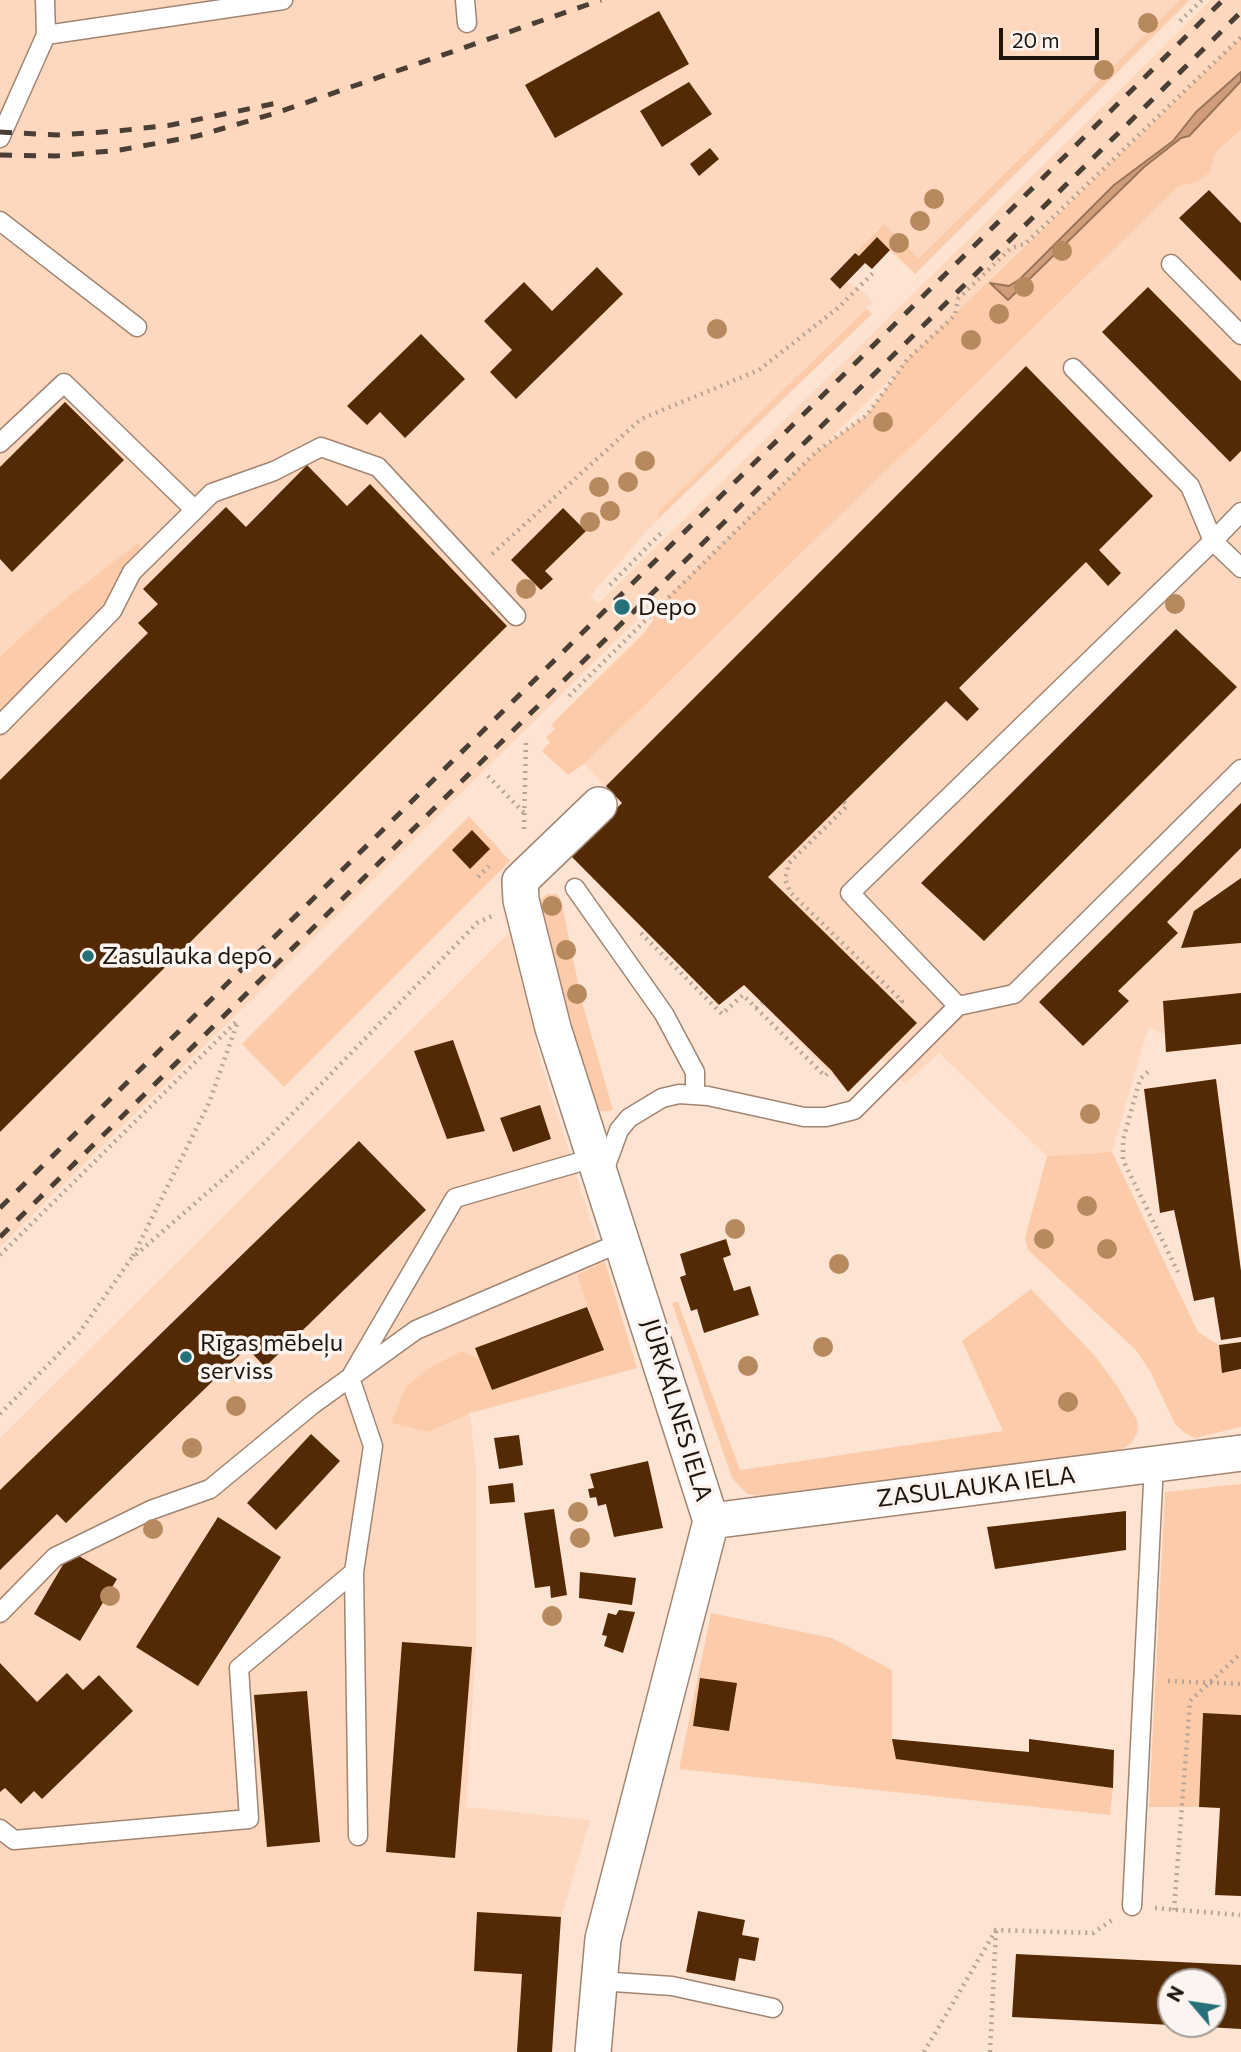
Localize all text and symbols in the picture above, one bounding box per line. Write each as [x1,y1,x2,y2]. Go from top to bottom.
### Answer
scale bar [1003,14,1103,58]
text: 20 m [1012,27,1060,52]
place label: Depo [638,593,697,621]
marker: Depo [612,597,632,617]
place label: Zasulauka depo [102,942,272,970]
marker: Zasulauka depo [80,948,96,964]
street label: JŪRKALNES IELA [636,1315,718,1505]
place label: Rīgas mēbeļu serviss [200,1329,343,1385]
marker: Rīgas mēbeļu serviss [178,1349,194,1365]
street label: ZASULAUKA IELA [875,1461,1077,1513]
north arrow [1157,1968,1227,2038]
text: N [1161,1982,1188,2005]

